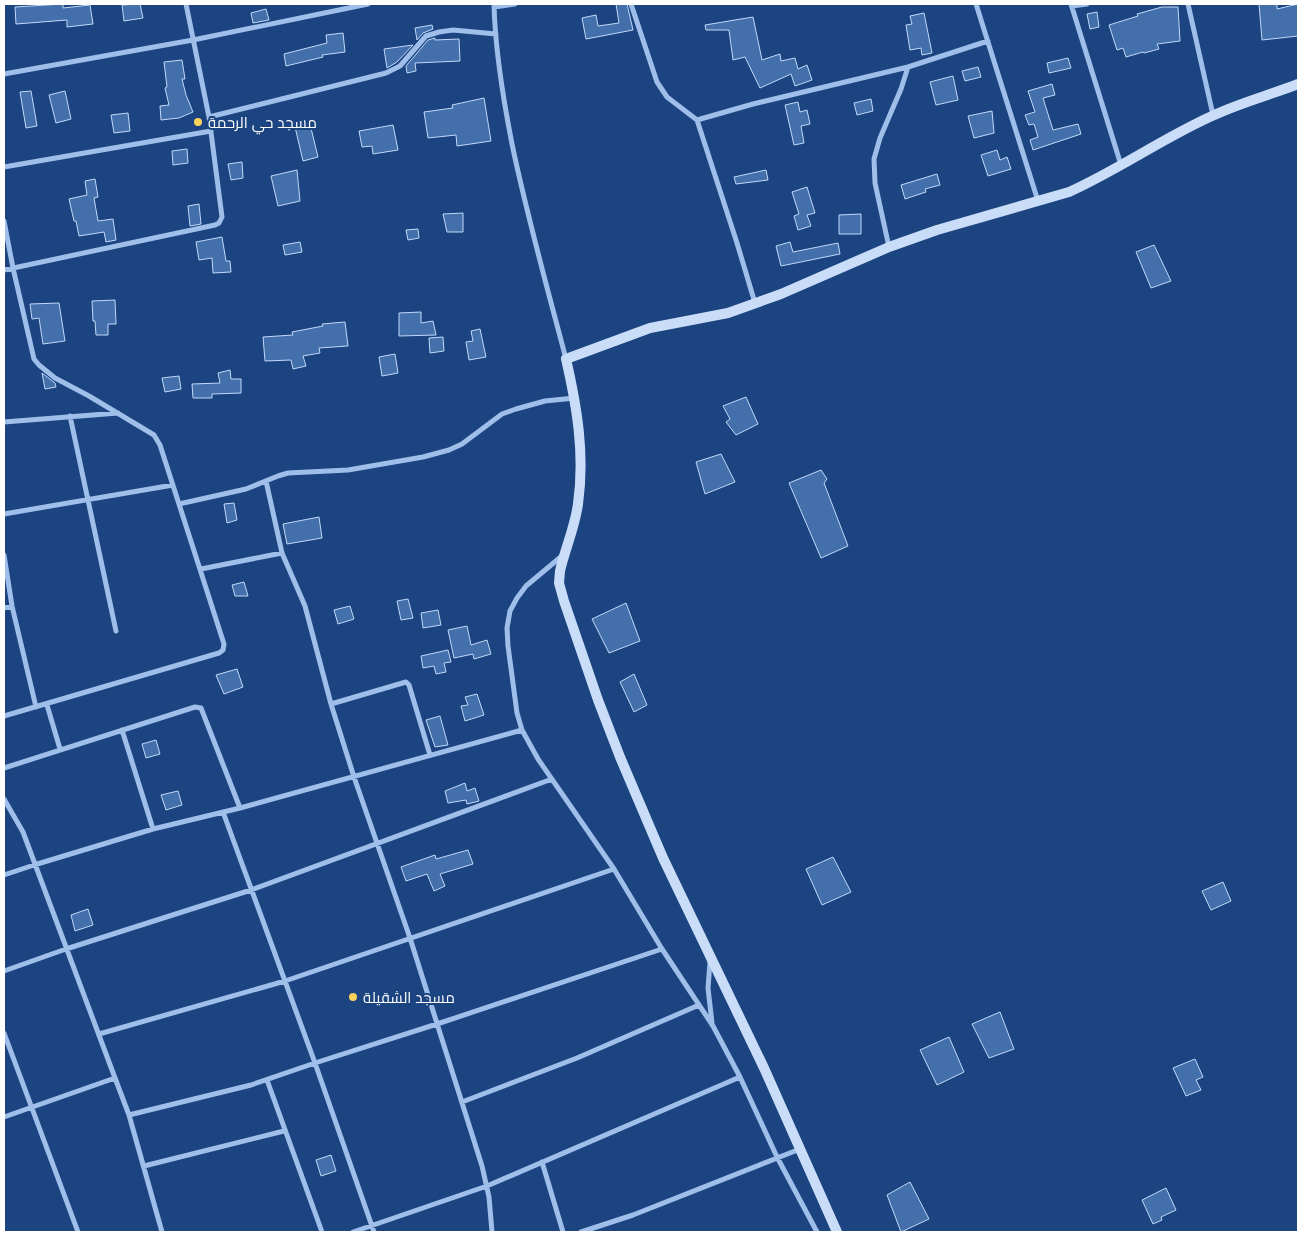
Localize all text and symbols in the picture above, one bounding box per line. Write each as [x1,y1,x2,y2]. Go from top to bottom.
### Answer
place label: مسجد حي الرحمة [208,113,317,135]
marker: مسجد حي الرحمة [192,116,204,128]
place label: مسجد الشقيلة [363,988,455,1007]
marker: مسجد الشقيلة [347,991,359,1003]

